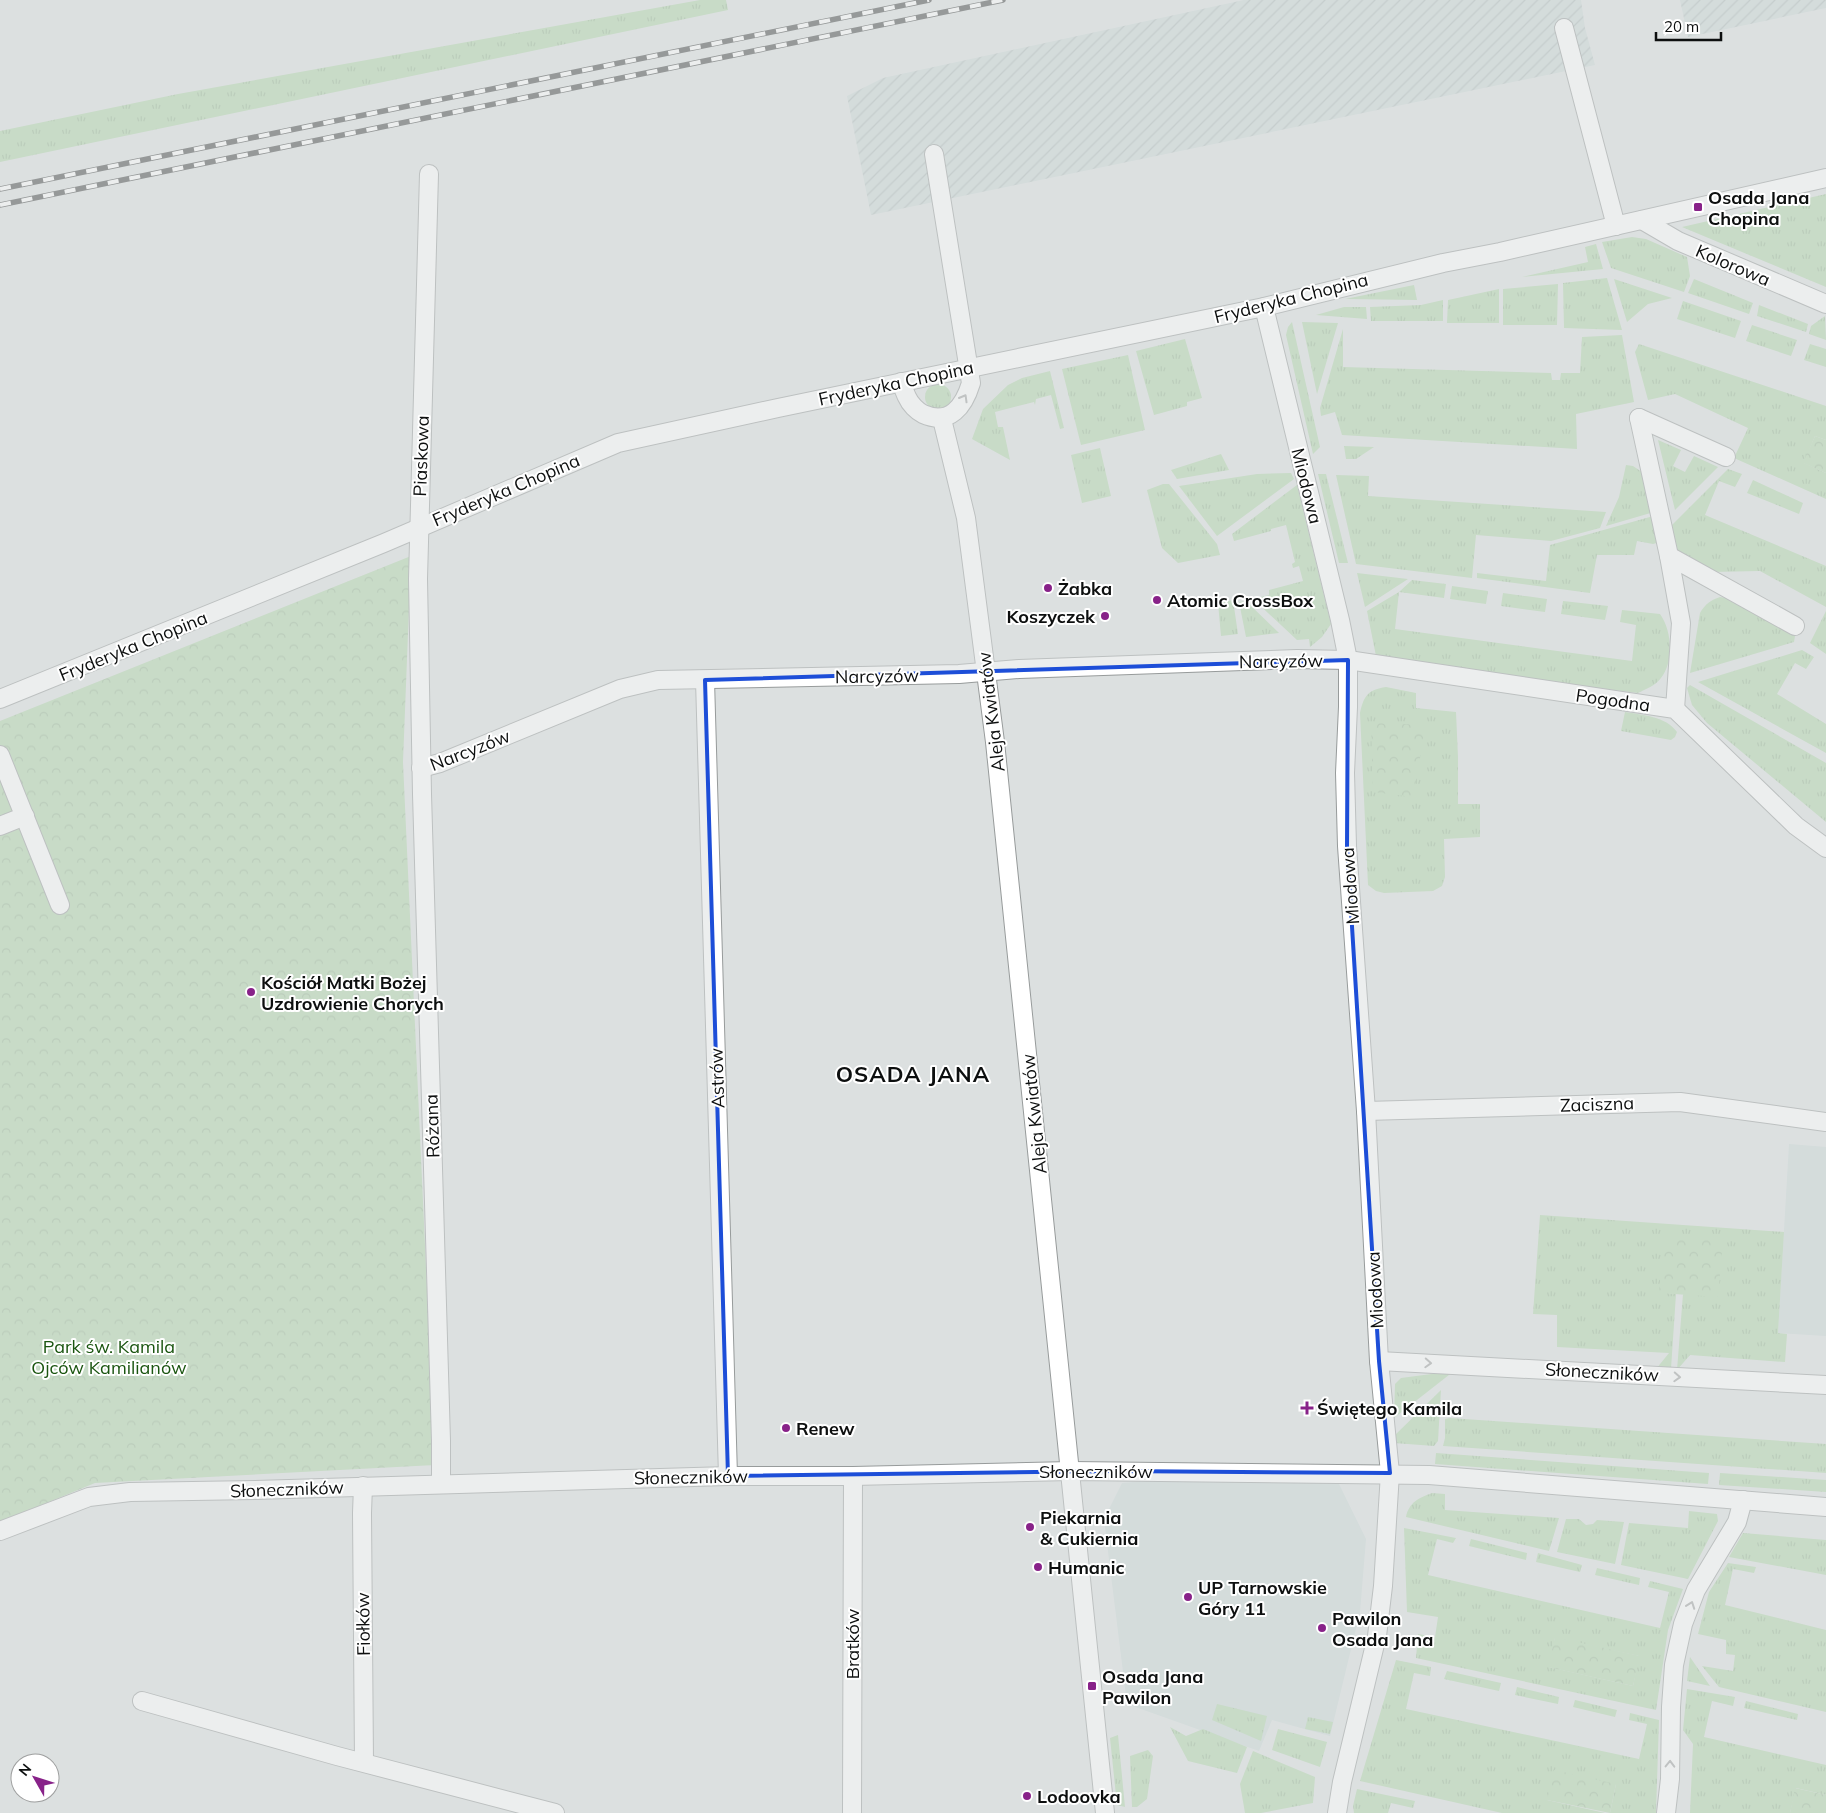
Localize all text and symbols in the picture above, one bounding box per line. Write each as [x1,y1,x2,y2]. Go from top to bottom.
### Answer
scale bar [1656,10,1721,42]
text: 20 m [1664,17,1699,36]
place label: Osada Jana Chopina [1708,186,1809,230]
marker: Osada Jana Chopina [1692,201,1704,213]
street label: Kolorowa [1692,239,1774,291]
street label: Fryderyka Chopina [1212,268,1370,328]
street label: Fryderyka Chopina [816,355,976,411]
one-way arrow [958,394,968,403]
street label: Piaskowa [408,415,434,497]
street label: Miodowa [1287,446,1327,526]
street label: Fryderyka Chopina [429,449,583,531]
place label: Żabka [1058,577,1112,600]
marker: Żabka [1042,582,1054,594]
place label: Atomic CrossBox [1167,589,1314,612]
marker: Atomic CrossBox [1151,594,1163,606]
place label: Koszyczek [1007,605,1096,628]
street label: Fryderyka Chopina [55,606,211,686]
marker: Koszyczek [1099,610,1111,622]
street label: Narcyzów [1239,649,1324,673]
street label: Aleja Kwiatów [972,650,1010,773]
street label: Narcyzów [835,664,920,688]
street label: Pogodna [1574,683,1652,717]
street label: Narcyzów [427,724,514,776]
street label: Miodowa [1336,847,1364,925]
place label: Kościół Matki Bożej Uzdrowienie Chorych [261,971,444,1015]
marker: Kościół Matki Bożej Uzdrowienie Chorych [245,986,257,998]
street label: Astrów [704,1047,730,1109]
street label: Aleja Kwiatów [1016,1052,1052,1175]
district label: OSADA JANA [836,1060,990,1088]
street label: Zaciszna [1560,1091,1634,1117]
street label: Różana [419,1094,445,1158]
street label: Miodowa [1361,1251,1389,1329]
park label: Park św. Kamila Ojców Kamilianów [31,1335,187,1379]
one-way arrow [1424,1358,1432,1369]
street label: Słoneczników [1544,1358,1660,1386]
one-way arrow [1673,1371,1681,1382]
place label: Świętego Kamila [1317,1397,1462,1420]
marker: Świętego Kamila [1301,1402,1313,1414]
place label: Renew [796,1417,855,1440]
marker: Renew [780,1422,792,1434]
street label: Słoneczników [1039,1460,1153,1483]
street label: Słoneczników [634,1465,749,1489]
street label: Słoneczników [230,1476,345,1502]
place label: Piekarnia & Cukiernia [1040,1506,1138,1550]
marker: Piekarnia & Cukiernia [1024,1521,1036,1533]
place label: Humanic [1048,1556,1125,1579]
marker: Humanic [1032,1561,1044,1573]
place label: UP Tarnowskie Góry 11 [1198,1576,1327,1620]
marker: UP Tarnowskie Góry 11 [1182,1591,1194,1603]
street label: Fiołków [351,1592,375,1656]
one-way arrow [1685,1601,1695,1609]
place label: Pawilon Osada Jana [1332,1607,1433,1651]
street label: Bratków [841,1608,864,1679]
marker: Pawilon Osada Jana [1316,1622,1328,1634]
place label: Osada Jana Pawilon [1102,1665,1203,1709]
marker: Osada Jana Pawilon [1086,1680,1098,1692]
north arrow [10,1753,60,1803]
text: N [15,1760,35,1780]
one-way arrow [1665,1760,1675,1768]
place label: Lodoovka [1037,1785,1121,1808]
marker: Lodoovka [1021,1790,1033,1802]

